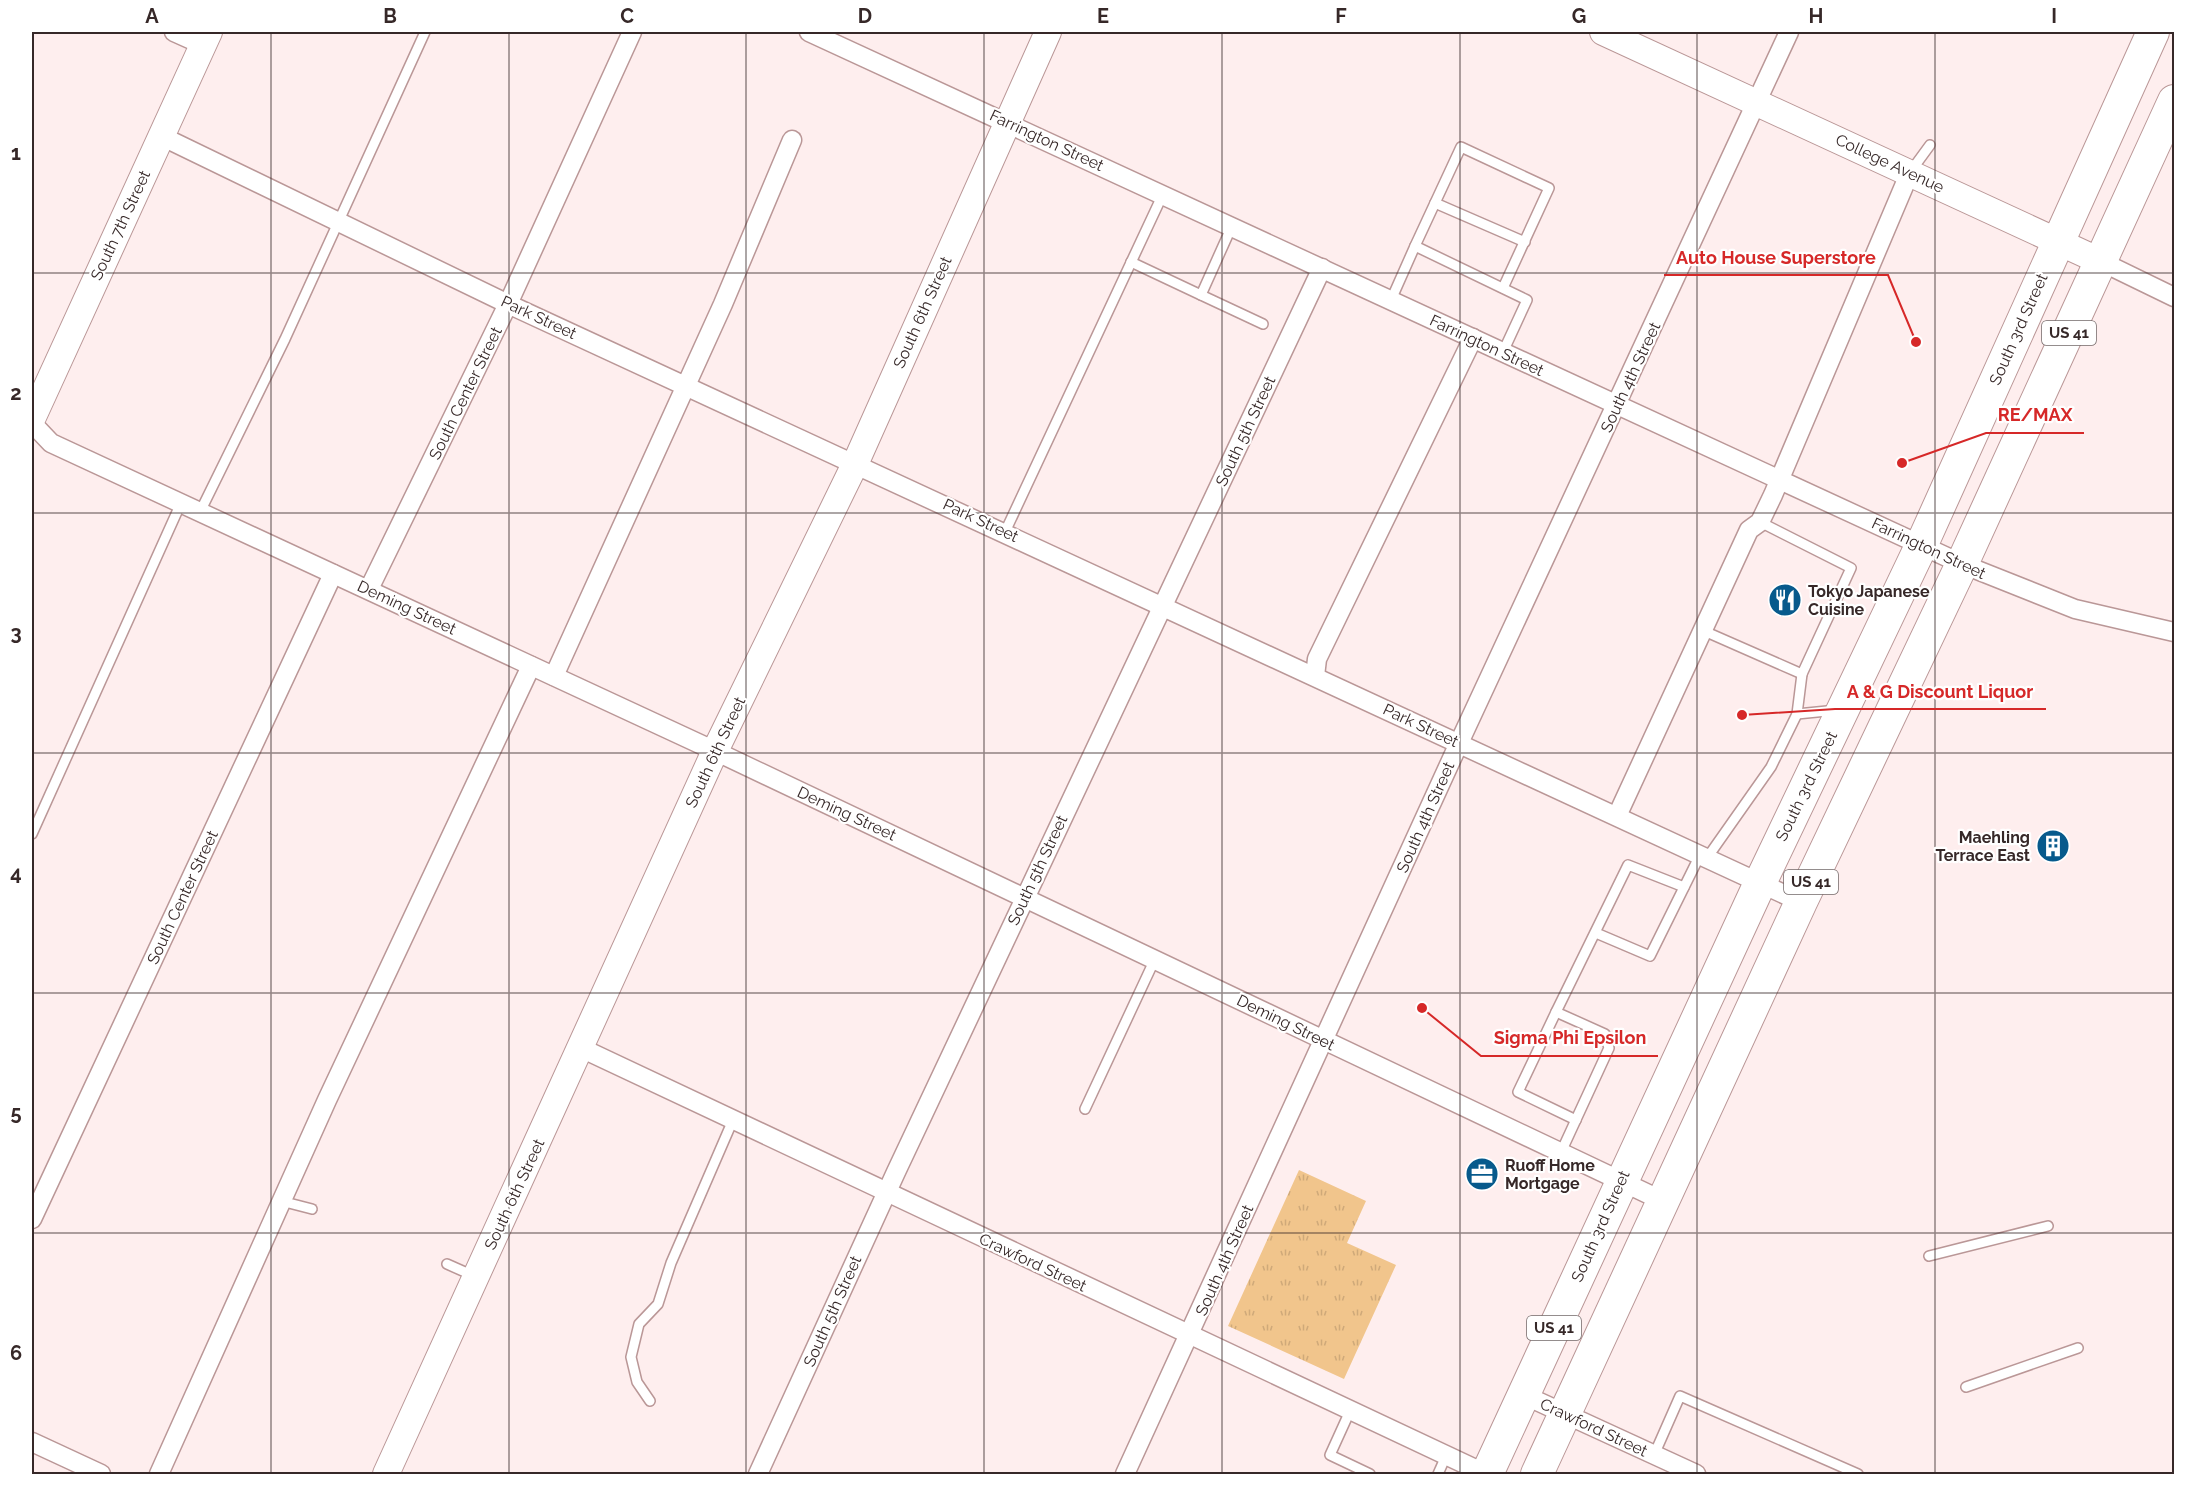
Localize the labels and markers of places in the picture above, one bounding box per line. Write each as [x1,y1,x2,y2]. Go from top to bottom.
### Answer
callout: Auto House Superstore [1664,239,1888,275]
callout: RE/MAX [1986,397,2084,433]
restaurant icon: Tokyo Japanese Cuisine [1767,582,1803,618]
place label: Tokyo Japanese Cuisine [1808,582,1930,619]
callout: A & G Discount Liquor [1835,673,2046,709]
place label: Maehling Terrace East [1935,828,2030,865]
building icon: Maehling Terrace East [2035,828,2071,864]
callout: Sigma Phi Epsilon [1481,1020,1658,1056]
office icon: Ruoff Home Mortgage [1464,1156,1500,1192]
place label: Ruoff Home Mortgage [1505,1156,1595,1193]

